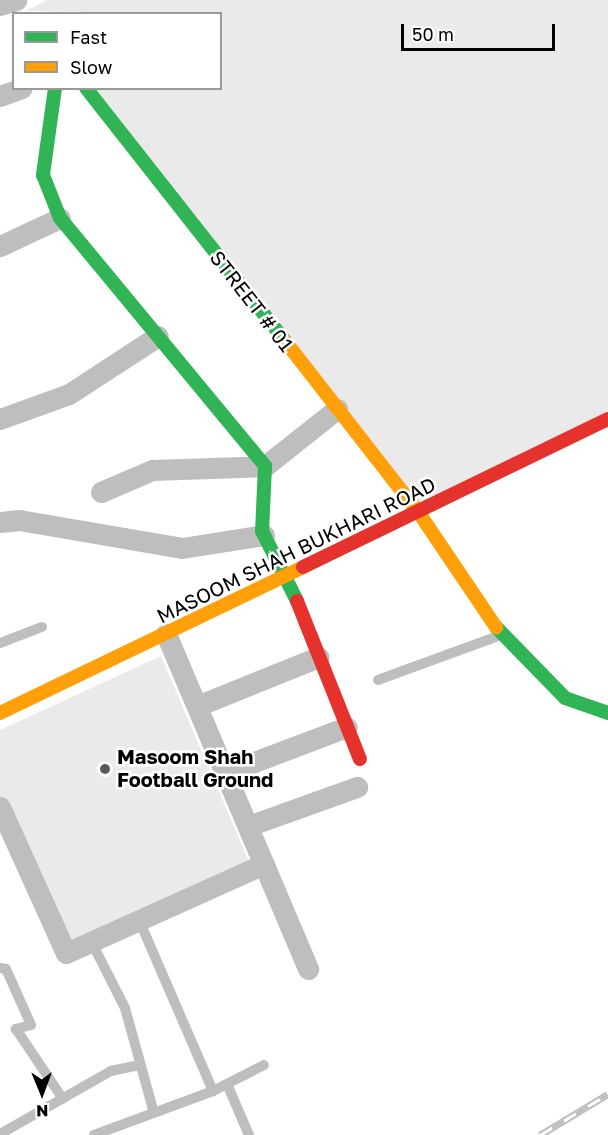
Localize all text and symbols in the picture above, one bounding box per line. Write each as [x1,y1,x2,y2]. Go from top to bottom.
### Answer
legend [12,12,222,90]
scale bar [404,12,558,50]
text: 50 m [412,23,454,45]
text: Fast [70,26,107,48]
text: Slow [70,56,112,78]
street label: STREET # 01 [205,246,299,356]
street label: MASOOM SHAH BUKHARI ROAD [153,472,439,628]
place label: Masoom Shah Football Ground [117,745,273,792]
marker: Masoom Shah Football Ground [98,762,112,776]
north arrow [12,1063,72,1123]
text: N [36,1101,49,1121]

